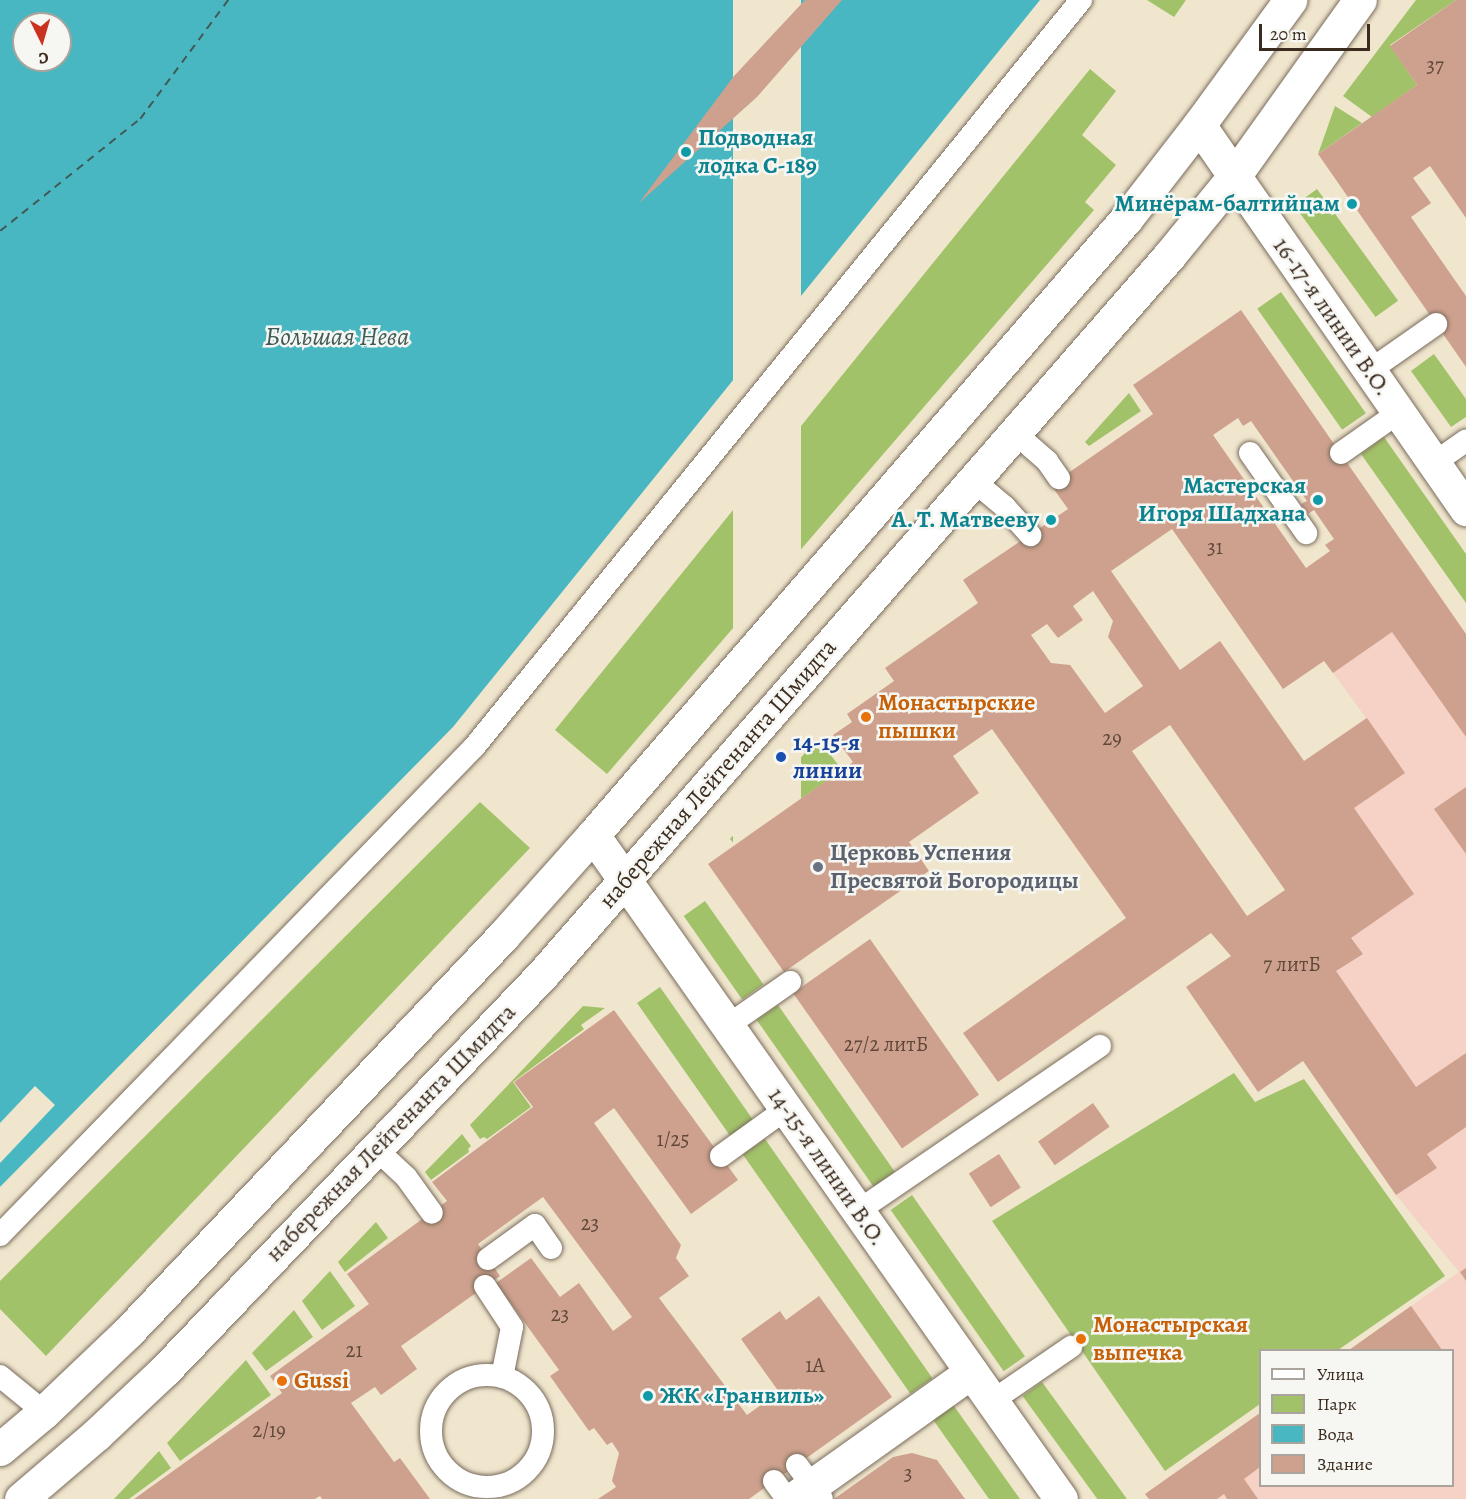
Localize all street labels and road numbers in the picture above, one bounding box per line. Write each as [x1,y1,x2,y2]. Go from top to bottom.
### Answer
street label: 16-17-я линии В.О. [1267,232,1397,402]
street label: набережная Лейтенанта Шмидта [593,634,843,914]
street label: набережная Лейтенанта Шмидта [260,998,522,1268]
street label: 14-15-я линии В.О. [762,1082,892,1252]

